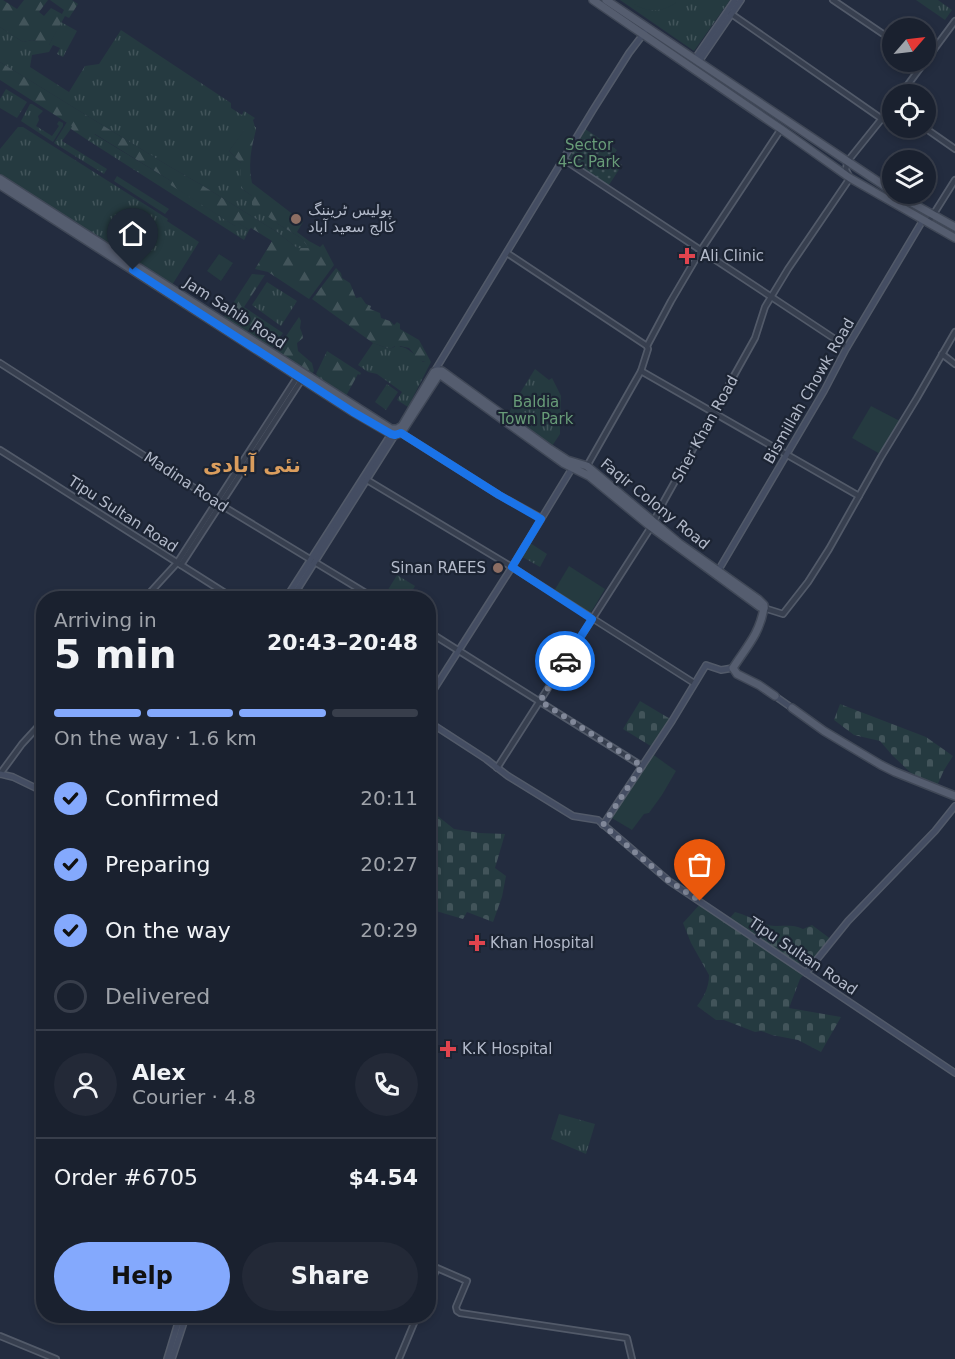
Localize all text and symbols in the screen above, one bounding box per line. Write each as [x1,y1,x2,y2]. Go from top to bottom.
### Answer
north arrow [882,18,936,72]
map controls [882,18,936,204]
button: locate [882,84,936,138]
park label: Sector 4-C Park [558,136,621,171]
button: layers [882,150,936,204]
place label: پولیس ٹریننگ کالج سعید آباد [308,201,396,236]
pin [107,208,158,270]
marker: پولیس ٹریننگ کالج سعید آباد [289,212,303,226]
icon: home [116,217,149,250]
marker: Ali Clinic [678,247,696,265]
place label: Ali Clinic [700,247,764,265]
street label: Jam Sahib Road [180,273,289,352]
street label: Bismillah Chowk Road [760,315,858,467]
street label: Sher Khan Road [668,372,742,486]
park label: Baldia Town Park [498,393,574,428]
street label: Madina Road [140,448,232,516]
district label: نئی آبادی [203,452,301,477]
street label: Faqir Colony Road [597,455,713,553]
street label: Tipu Sultan Road [64,471,181,556]
place label: Sinan RAEES [391,559,486,577]
marker: Sinan RAEES [491,561,505,575]
text: Arriving in [54,608,157,632]
text: 20:43–20:48 [267,630,418,655]
courier [535,631,595,691]
text: 5 min [54,632,176,677]
icon: car [549,645,582,678]
text: On the way · 1.6 km [54,726,257,750]
icon: check [54,782,87,815]
text: Confirmed [105,786,219,811]
text: 20:11 [360,786,418,810]
pin [674,839,725,901]
icon: check [54,848,87,881]
icon: bag [683,848,716,881]
text: Preparing [105,852,211,877]
text: 20:27 [360,852,418,876]
street label: Tipu Sultan Road [745,913,861,999]
icon: check [54,914,87,947]
text: On the way [105,918,231,943]
text: 20:29 [360,918,418,942]
marker: Khan Hospital [468,934,486,952]
place label: Khan Hospital [490,934,594,952]
text: Delivered [105,984,210,1009]
marker: K.K Hospital [439,1040,457,1058]
place label: K.K Hospital [462,1040,552,1058]
button: person [54,1053,117,1116]
button: phone [355,1053,418,1116]
text: Alex [132,1060,186,1085]
text: Courier · 4.8 [132,1085,256,1109]
text: Order #6705 [54,1165,198,1190]
text: $4.54 [348,1165,418,1190]
button: Help [54,1242,230,1311]
button: Share [242,1242,418,1311]

